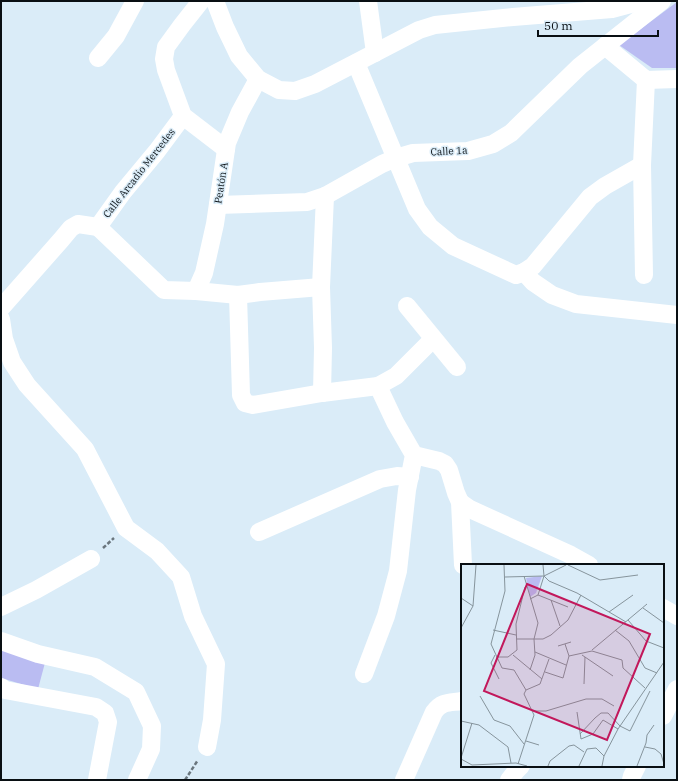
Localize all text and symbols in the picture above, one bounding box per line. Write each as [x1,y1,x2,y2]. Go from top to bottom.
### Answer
scale bar [538,12,658,38]
text: 50 m [544,18,573,33]
street label: Calle Arcadio Mercedes [100,126,178,220]
street label: Calle 1a [430,144,468,158]
street label: Peatón A [211,161,231,205]
inset map [461,564,664,767]

